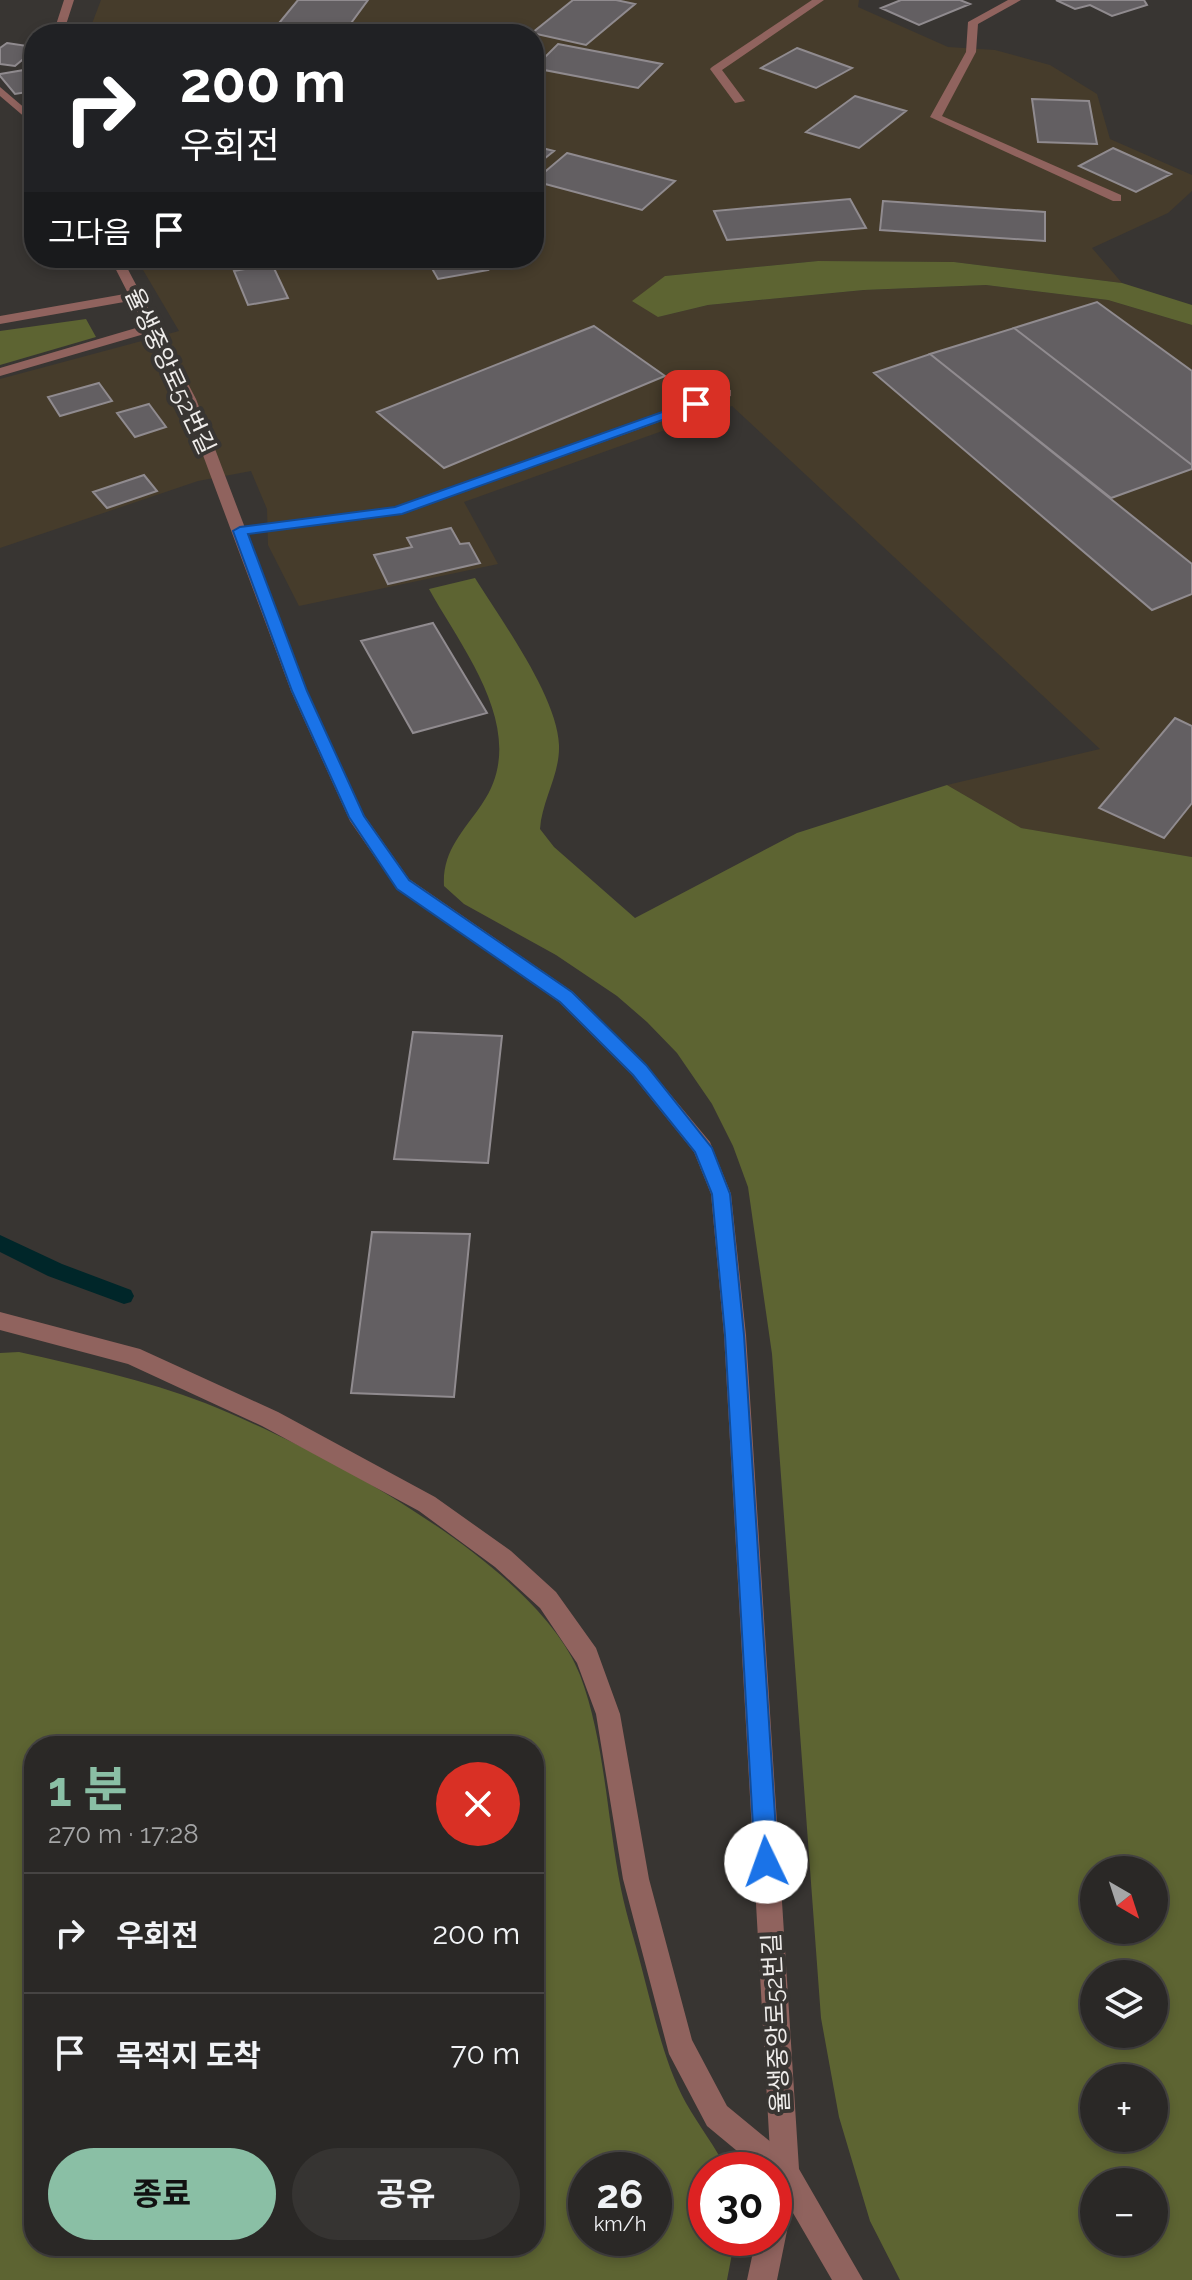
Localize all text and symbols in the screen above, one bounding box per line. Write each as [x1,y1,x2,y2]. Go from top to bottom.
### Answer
text: 200 m [180,49,346,115]
icon: right [48,56,152,160]
text: 우회전 [180,124,279,166]
icon: arrive [147,208,191,252]
text: 그다음 [48,215,131,250]
street label: 율생중앙로52번길 [119,283,222,459]
pin [662,370,730,438]
icon: arrive [674,382,718,426]
text: 1 분 [48,1761,127,1817]
button: close [436,1762,520,1846]
text: 270 m · 17:28 [48,1819,199,1849]
position arrow [724,1820,808,1904]
north arrow [1080,1856,1168,1944]
map controls [1080,1856,1168,2256]
icon: right [48,1911,92,1955]
text: 200 m [432,1916,520,1951]
text: 우회전 [116,1918,199,1953]
street label: 율생중앙로52번길 [756,1932,795,2114]
button: layers [1080,1960,1168,2048]
icon: arrive [48,2031,92,2075]
text: 70 m [450,2036,520,2071]
text: 목적지 도착 [116,2038,261,2073]
button: + [1080,2064,1168,2152]
button: 종료 [48,2148,276,2240]
button: 공유 [292,2148,520,2240]
speed limit sign: 30 [688,2152,792,2256]
button: − [1080,2168,1168,2256]
text: 26 [597,2170,643,2217]
text: km/h [594,2212,646,2236]

